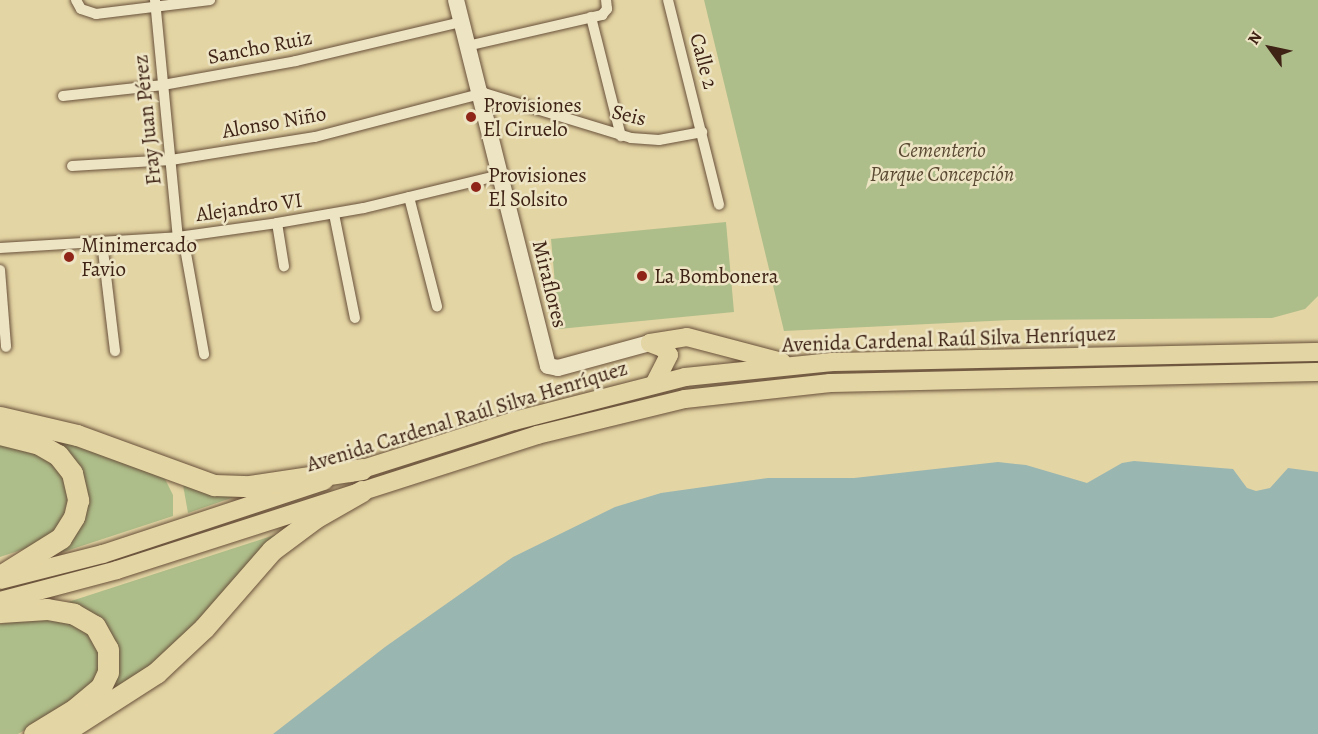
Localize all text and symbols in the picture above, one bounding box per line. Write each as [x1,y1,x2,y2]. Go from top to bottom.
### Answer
north arrow [1240,18,1300,78]
street label: Sancho Ruiz [206,25,314,69]
text: N [1243,27,1267,49]
street label: Calle 2 [684,30,724,92]
street label: Fray Juan Pérez [128,54,166,186]
place label: Provisiones El Ciruelo [483,92,582,142]
street label: Seis [609,99,649,131]
street label: Alonso Niño [220,100,328,144]
marker: Provisiones El Ciruelo [464,110,478,124]
park label: Cementerio Parque Concepción [870,137,1014,187]
place label: Provisiones El Solsito [488,162,587,212]
marker: Provisiones El Solsito [469,180,483,194]
street label: Alejandro VI [194,187,304,227]
place label: Minimercado Favio [81,232,197,282]
street label: Miraflores [527,238,573,330]
marker: Minimercado Favio [62,250,76,264]
place label: La Bombonera [654,263,779,289]
marker: La Bombonera [635,269,649,283]
street label: Avenida Cardenal Raúl Silva Henríquez [782,321,1116,357]
street label: Avenida Cardenal Raúl Silva Henríquez [303,355,631,477]

